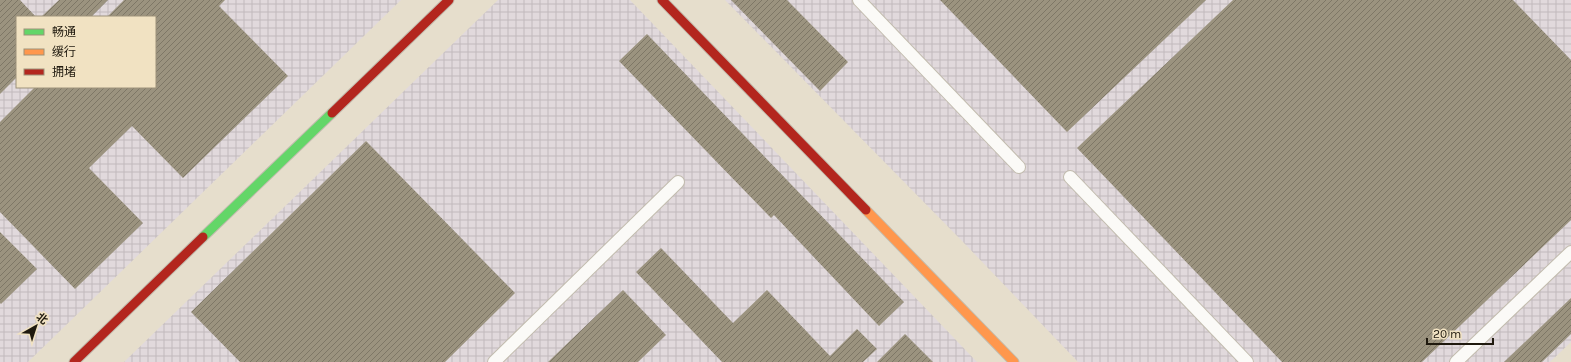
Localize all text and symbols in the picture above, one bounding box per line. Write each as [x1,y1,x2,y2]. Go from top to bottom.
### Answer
legend [16,16,156,88]
text: 畅通 [52,25,76,39]
text: 缓行 [52,45,76,59]
text: 拥堵 [52,65,76,79]
north arrow [16,306,56,346]
text: 北 [34,310,50,327]
scale bar [1427,320,1493,346]
text: 20 m [1433,327,1461,341]

